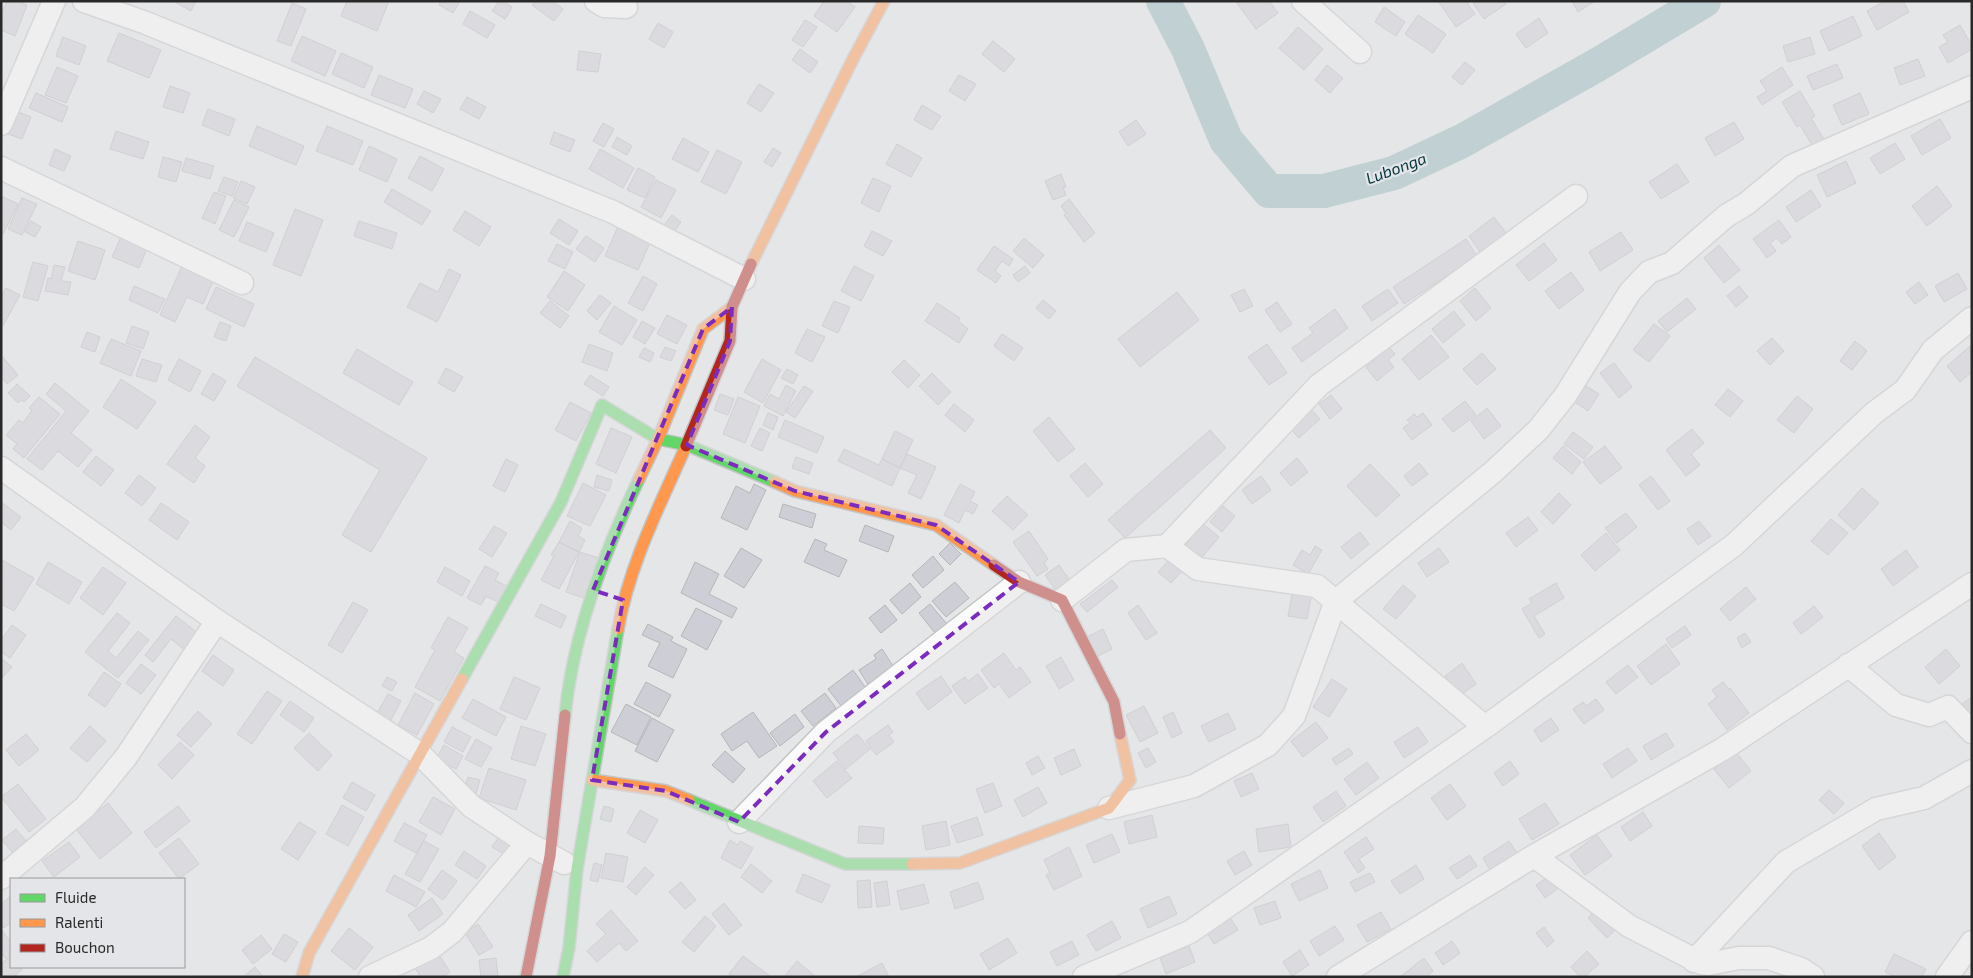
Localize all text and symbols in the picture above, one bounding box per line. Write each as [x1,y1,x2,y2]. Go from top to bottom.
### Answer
water label: Lubonga [1363,148,1429,187]
legend [10,878,185,968]
text: Fluide [55,888,96,906]
text: Ralenti [55,913,103,931]
text: Bouchon [55,938,115,956]

